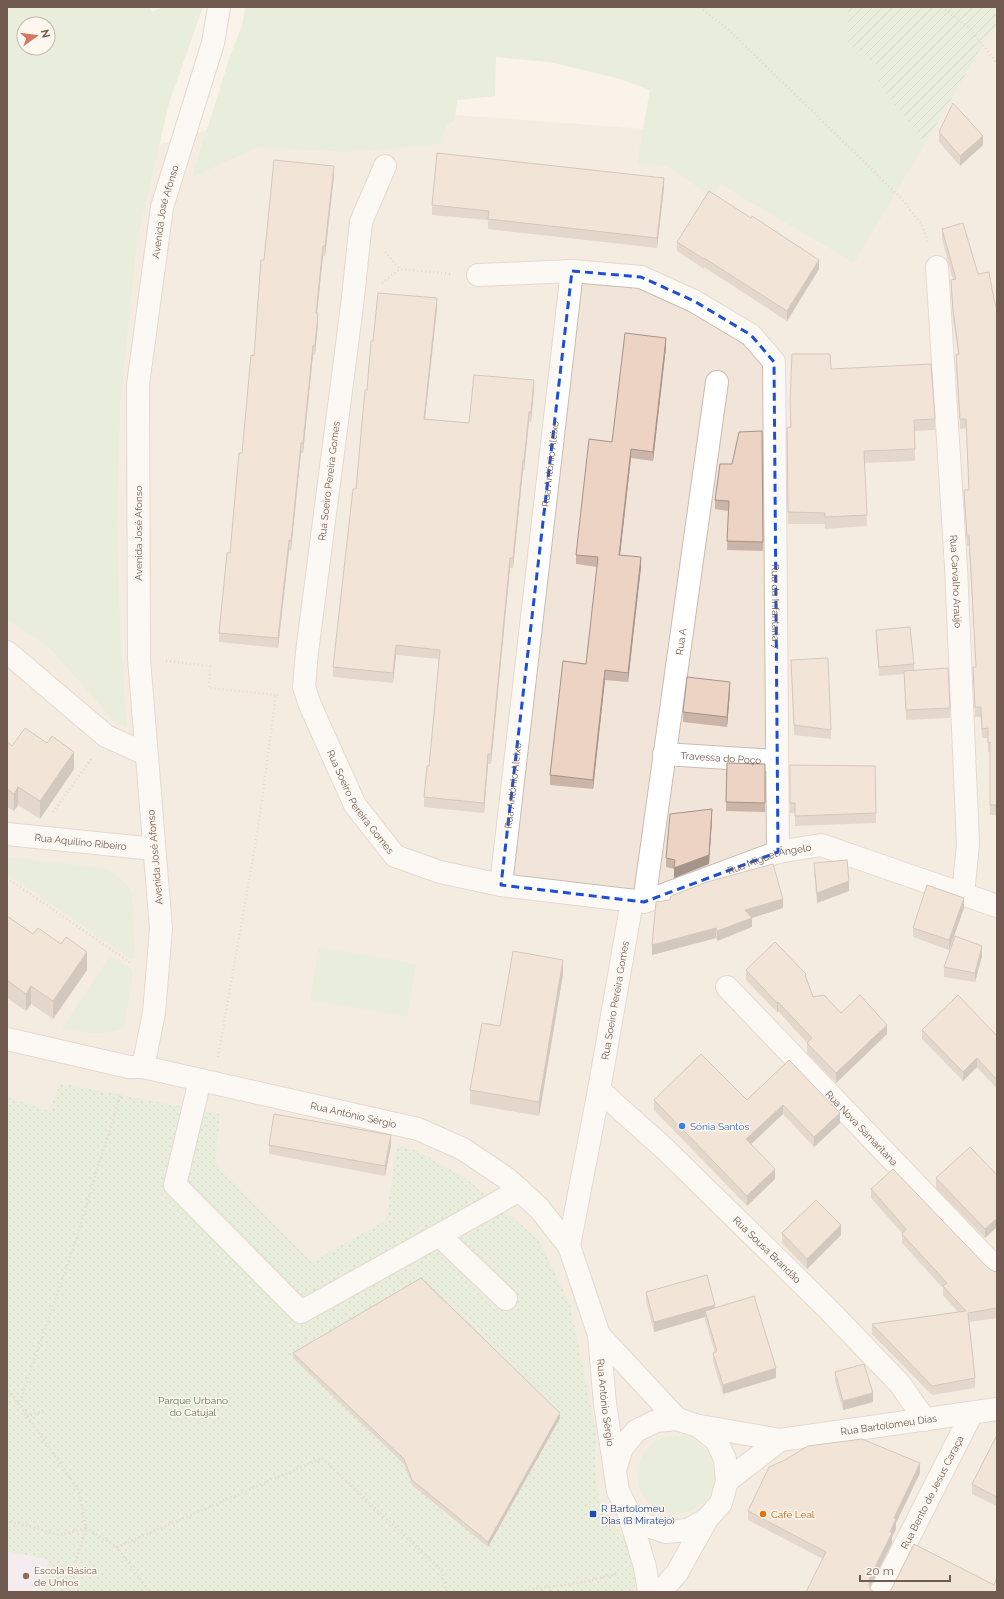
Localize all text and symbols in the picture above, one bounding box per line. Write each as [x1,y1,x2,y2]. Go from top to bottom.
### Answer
north arrow [16,16,56,56]
text: N [38,28,53,39]
street label: Avenida José Afonso [150,163,180,259]
street label: Rua António Aleixo [539,420,560,507]
street label: Rua Soeiro Pereira Gomes [316,421,342,541]
street label: Avenida José Afonso [133,485,144,581]
street label: Rua Carvalho Araújo [948,534,964,628]
street label: Rua da Infantaria 7 [770,564,782,650]
street label: Rua A [673,627,688,656]
street label: Rua António Aleixo [502,742,523,829]
street label: Rua Soeiro Pereira Gomes [325,748,397,856]
street label: Travessa do Poço [680,750,762,766]
street label: Avenida José Afonso [145,809,165,905]
street label: Rua Aquilíno Ribeiro [34,831,127,852]
street label: Rua Miguel Ângelo [726,841,812,876]
street label: Rua Soeiro Pereira Gomes [599,940,630,1060]
street label: Rua Nova Samaritana [824,1088,900,1167]
street label: Rua António Sérgio [309,1099,398,1130]
marker: Sónia Santos [677,1121,687,1131]
place label: Sónia Santos [690,1121,750,1132]
street label: Rua Sousa Brandão [731,1214,804,1285]
street label: Rua António Sérgio [596,1358,617,1447]
park label: Parque Urbano do Catujal [158,1395,228,1418]
street label: Rua Bartolomeu Dias [840,1412,938,1437]
street label: Rua Bento de Jesus Caraça [898,1434,965,1551]
place label: R Bartolomeu Dias (B Miratejo) [601,1503,675,1526]
marker: R Bartolomeu Dias (B Miratejo) [588,1509,598,1519]
marker: Café Leal [758,1509,768,1519]
place label: Café Leal [771,1509,815,1520]
scale bar [860,1557,950,1583]
text: 20 m [866,1564,894,1578]
place label: Escola Básica de Unhos [34,1565,97,1588]
marker: Escola Básica de Unhos [21,1571,31,1581]

